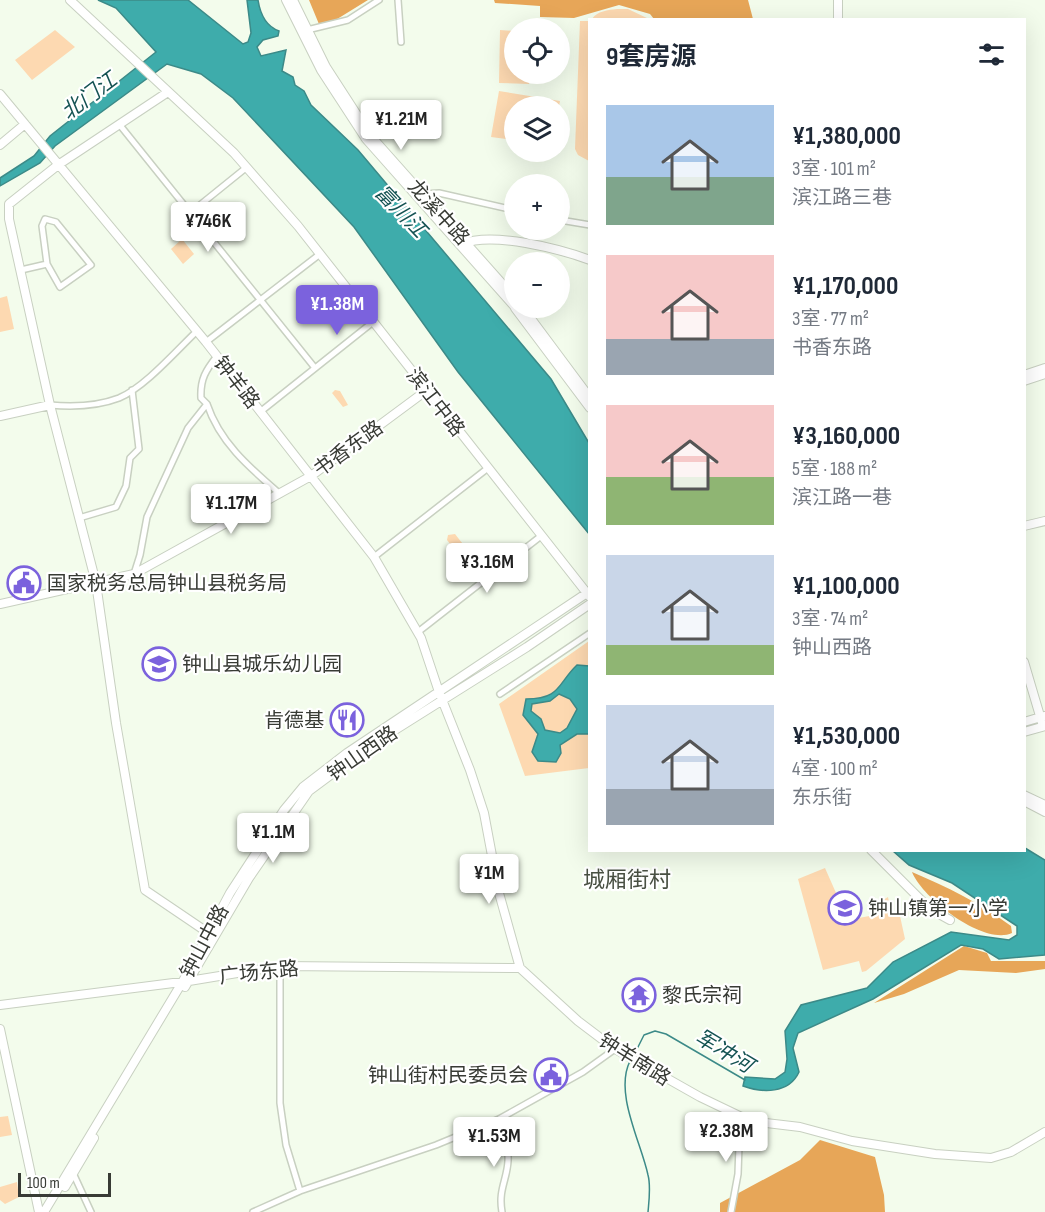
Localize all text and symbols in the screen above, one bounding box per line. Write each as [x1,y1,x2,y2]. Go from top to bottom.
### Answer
map controls [504,18,570,318]
button: locate [504,18,570,84]
icon: filters [975,38,1008,71]
text: 9套房源 [606,42,696,73]
water label: 北门江 [57,66,124,125]
button: layers [504,96,570,162]
pin: ¥1.21M [352,100,450,151]
text: ¥1.21M [375,107,427,131]
text: ¥1,380,000 [792,121,901,152]
icon: home [654,129,726,201]
text: 3室 · 101 m² [792,157,876,181]
button: + [504,174,570,240]
street label: 龙溪中路 [403,175,474,250]
water label: 富川江 [370,180,433,244]
text: 滨江路三巷 [792,186,892,210]
pin: ¥746K [166,202,250,253]
text: ¥746K [185,209,231,233]
button: − [504,252,570,318]
text: ¥1,170,000 [792,271,898,302]
icon: home [654,279,726,351]
pin: ¥1.38M [288,285,386,336]
text: ¥1.38M [310,292,364,316]
text: 3室 · 77 m² [792,307,869,331]
text: 书香东路 [792,336,872,360]
street label: 钟羊路 [208,352,264,414]
street label: 滨江中路 [401,364,469,442]
street label: 书香东路 [309,416,388,482]
text: ¥3,160,000 [792,421,900,452]
icon: home [654,429,726,501]
text: 5室 · 188 m² [792,457,877,481]
pin: ¥1.17M [182,484,280,535]
text: 滨江路一巷 [792,486,892,510]
text: ¥1.17M [205,491,257,515]
pin: ¥3.16M [438,543,536,594]
text: ¥3.16M [460,550,514,574]
public building icon: 国家税务总局钟山县税务局 [6,565,42,601]
text: ¥1,100,000 [792,571,900,602]
place label: 国家税务总局钟山县税务局 [47,572,287,596]
icon: home [654,579,726,651]
text: 3室 · 74 m² [792,607,868,631]
text: 钟山西路 [792,636,872,660]
school or university icon: 钟山县城乐幼儿园 [141,646,177,682]
place label: 钟山县城乐幼儿园 [182,653,342,677]
restaurant icon: 肯德基 [329,702,365,738]
place label: 肯德基 [264,709,324,733]
street label: 钟山西路 [323,721,402,787]
text: ¥1,530,000 [792,721,900,752]
icon: home [654,729,726,801]
text: 4室 · 100 m² [792,757,878,781]
text: 东乐街 [792,786,852,810]
pin: ¥1.1M [231,813,315,864]
text: ¥1.1M [251,820,295,844]
pin: ¥1M [460,854,518,905]
text: ¥1M [474,861,504,885]
district label: 城厢街村 [583,867,671,894]
school or university icon: 钟山镇第一小学 [827,890,863,926]
place label: 钟山镇第一小学 [868,897,1008,921]
street label: 钟山中路 [176,901,234,982]
street label: 广场东路 [218,957,300,989]
temple icon: 黎氏宗祠 [621,977,657,1013]
place label: 黎氏宗祠 [662,984,742,1008]
water label: 军冲河 [690,1024,761,1080]
street label: 钟羊南路 [594,1028,675,1091]
public building icon: 钟山街村民委员会 [533,1057,569,1093]
place label: 钟山街村民委员会 [368,1064,528,1088]
pin: ¥2.38M [677,1112,775,1163]
pin: ¥1.53M [445,1117,543,1168]
text: ¥2.38M [699,1119,753,1143]
text: ¥1.53M [467,1124,521,1148]
scale bar [18,1170,111,1198]
text: 100 m [27,1174,60,1193]

